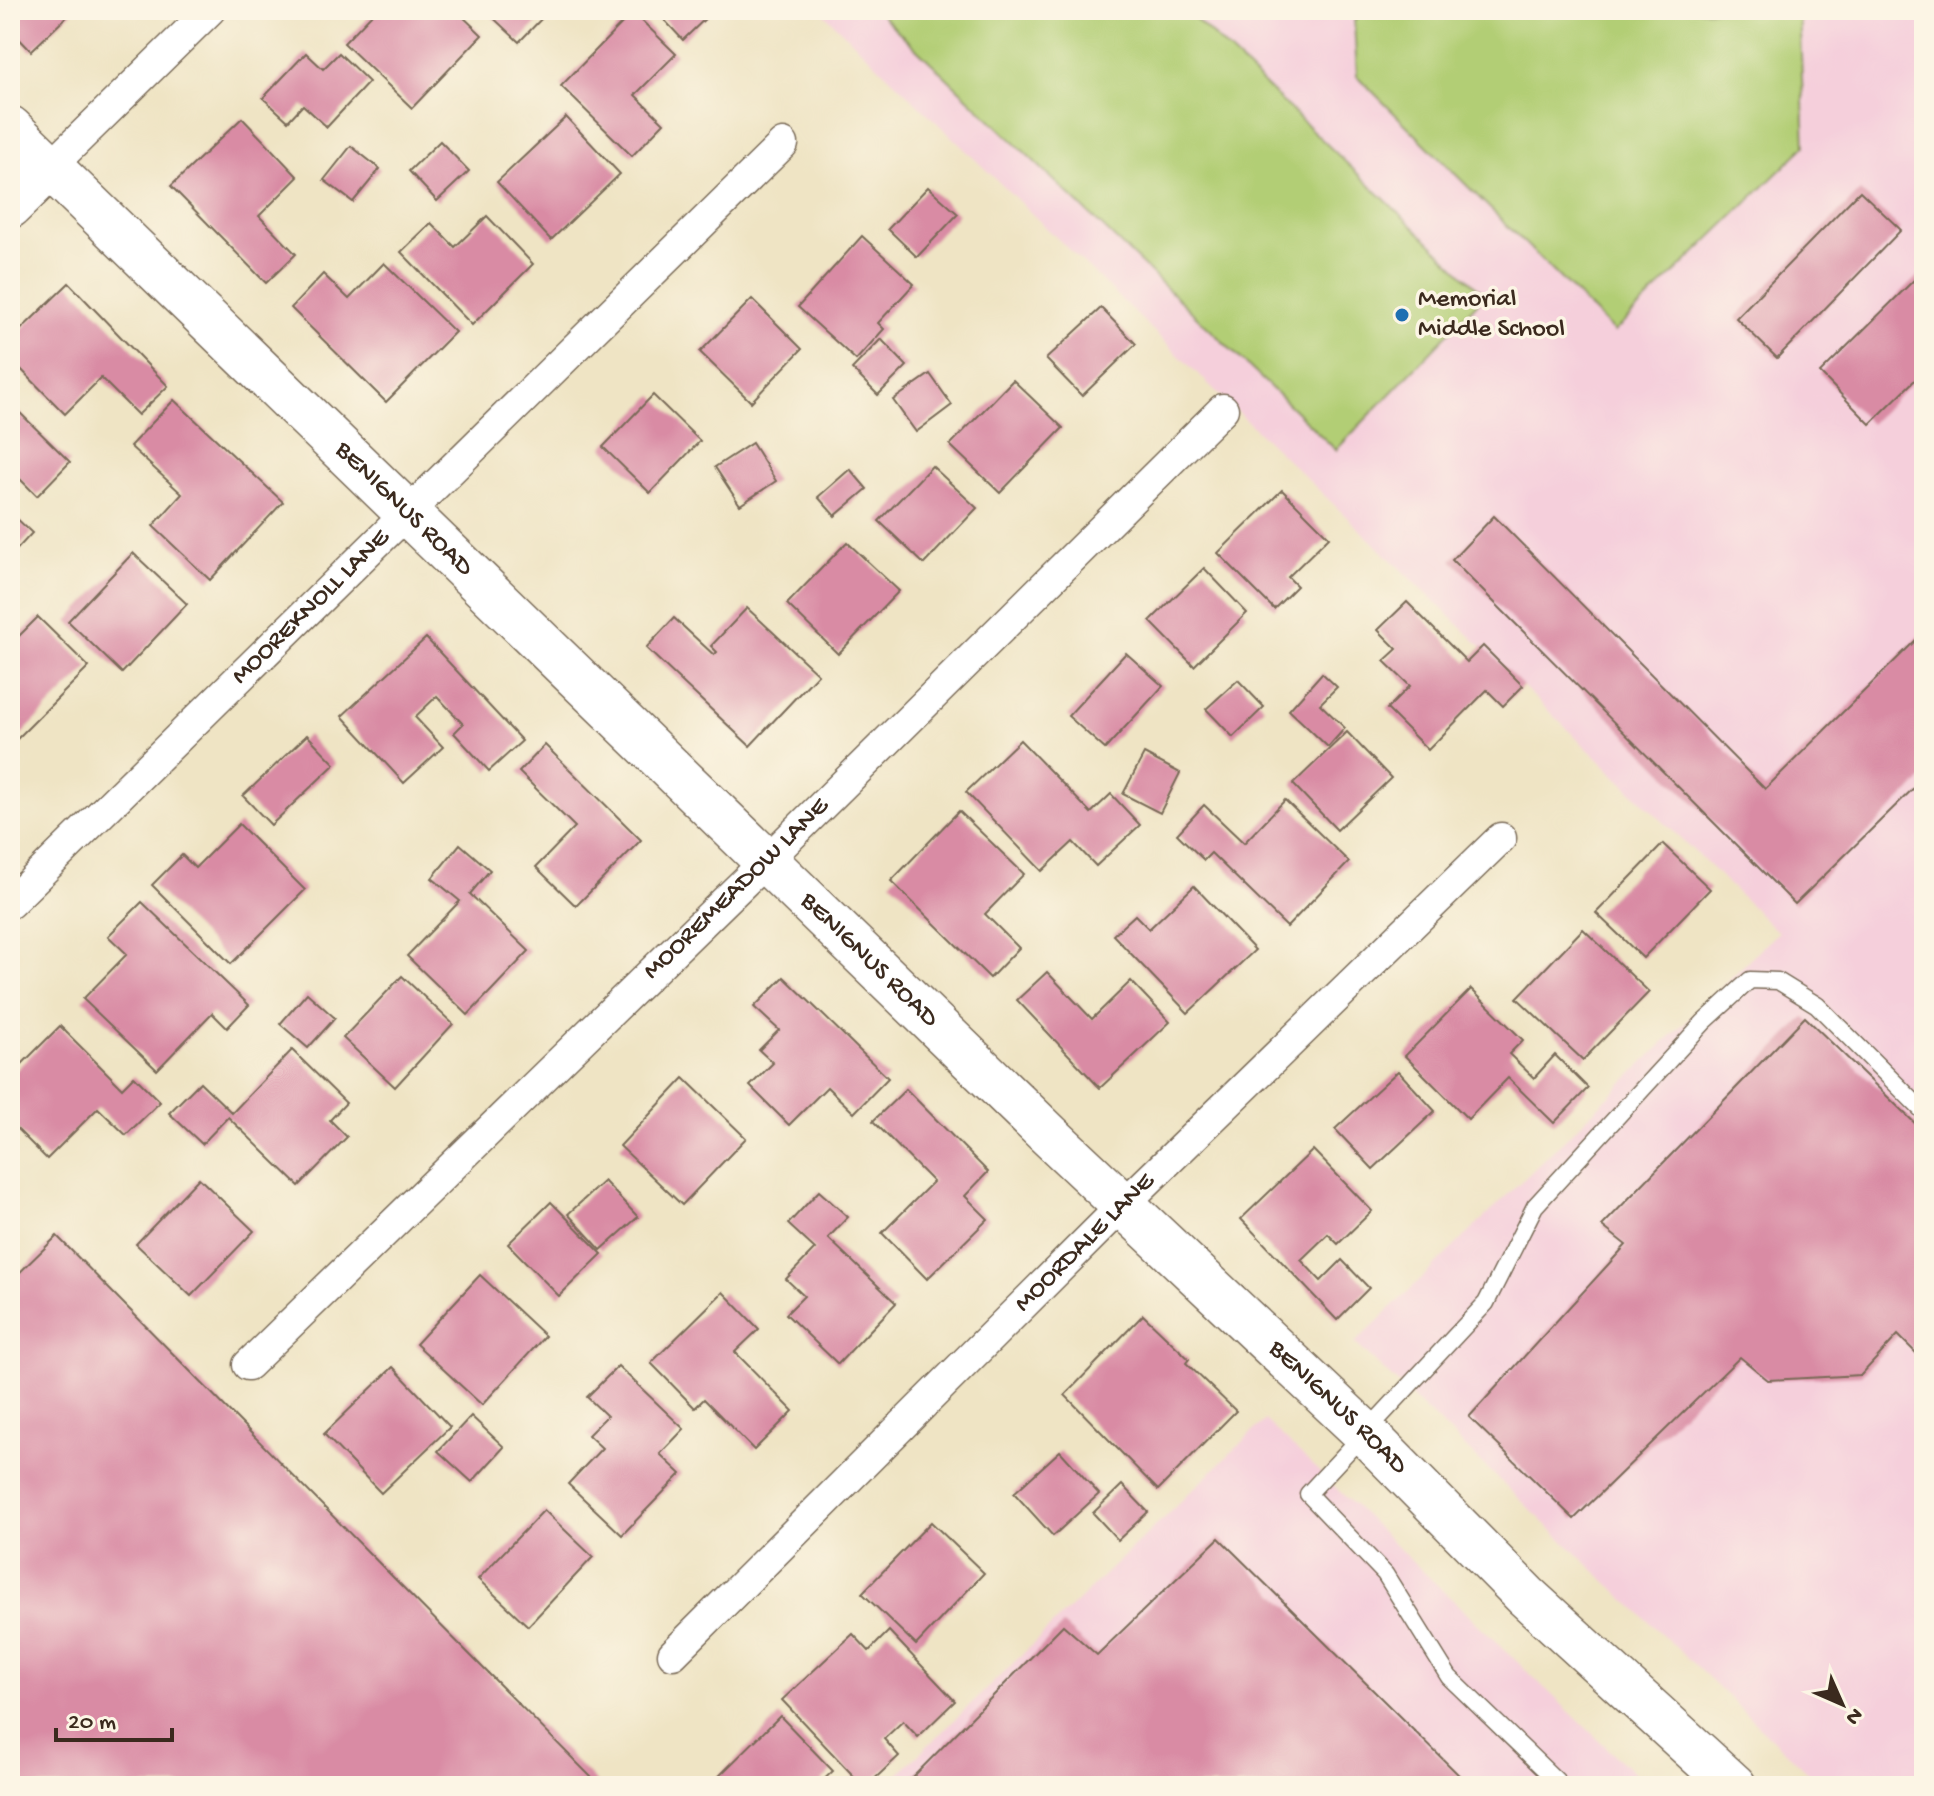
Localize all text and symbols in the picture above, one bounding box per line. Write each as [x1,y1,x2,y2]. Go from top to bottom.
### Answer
place label: Memorial Middle School [1418,285,1565,346]
marker: Memorial Middle School [1393,306,1411,324]
street label: BENIGNUS ROAD [327,435,479,584]
street label: MOOREKNOLL LANE [226,522,397,692]
street label: MOOREMEADOW LANE [637,791,837,987]
street label: BENIGNUS ROAD [792,886,945,1035]
street label: MOORDALE LANE [1008,1166,1162,1319]
street label: BENIGNUS ROAD [1261,1333,1413,1482]
north arrow [1802,1664,1882,1744]
scale bar [56,1692,172,1742]
text: N [1839,1701,1868,1730]
text: 20 m [68,1709,116,1738]

